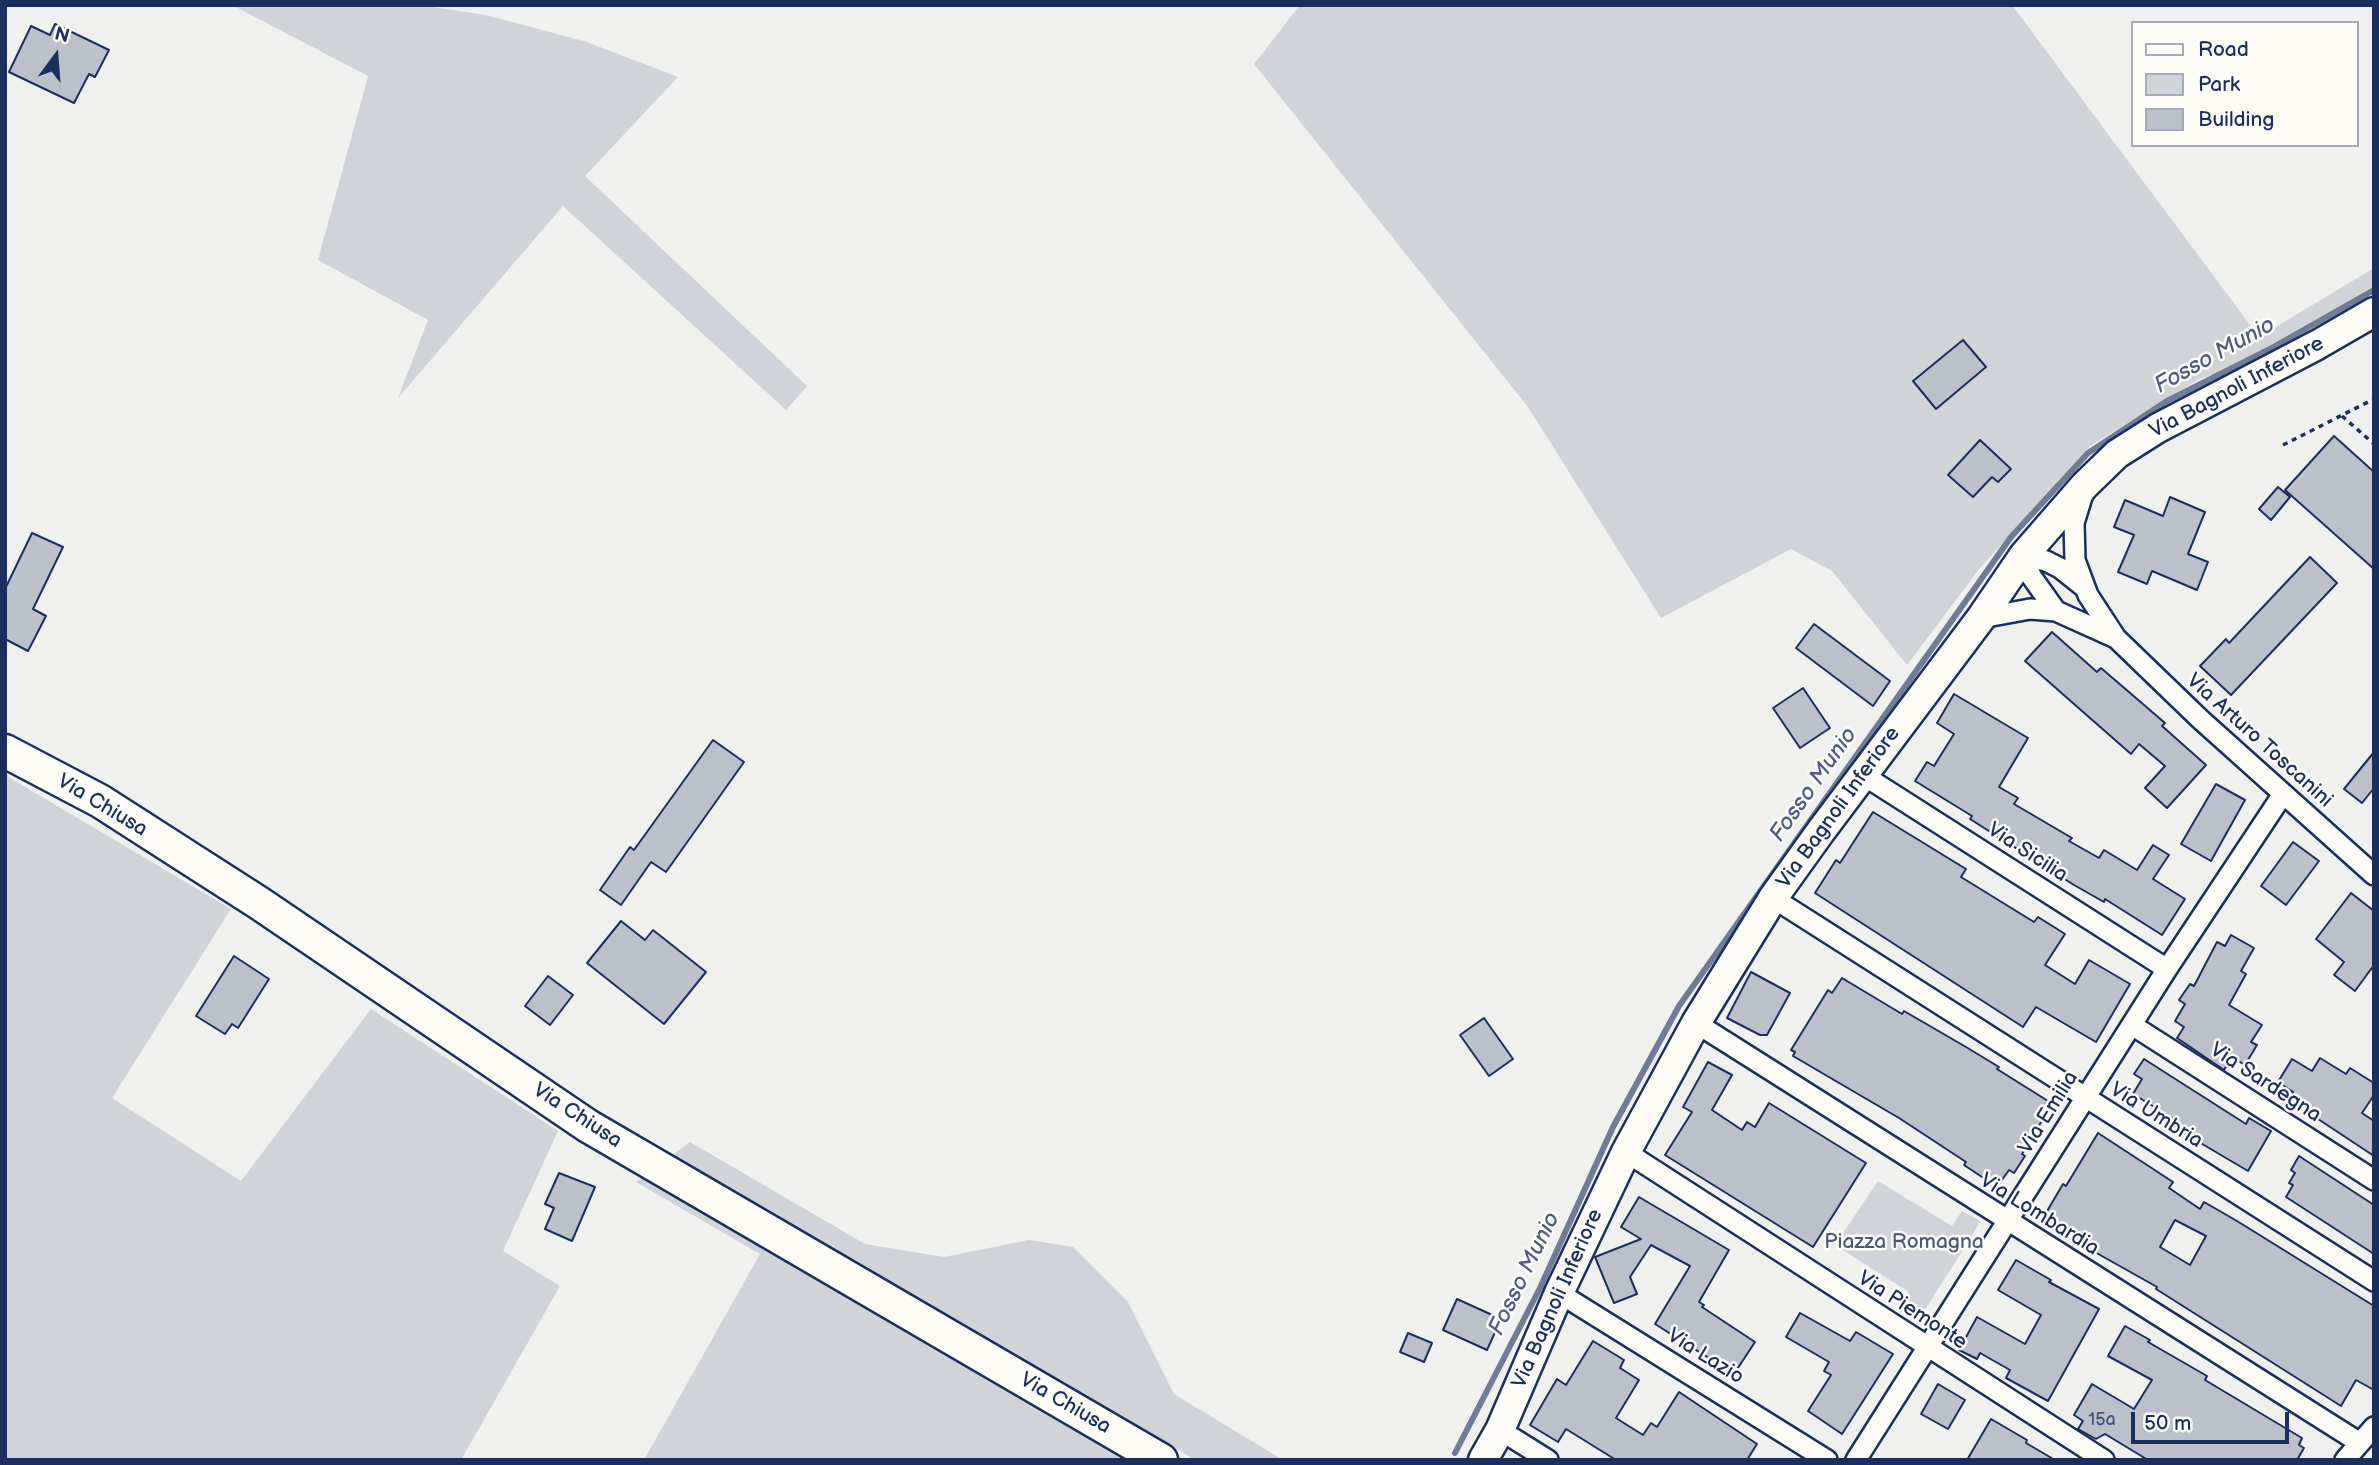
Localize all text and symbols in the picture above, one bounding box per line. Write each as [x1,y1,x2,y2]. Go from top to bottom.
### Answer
north arrow [21,21,91,91]
legend [2130,21,2358,147]
text: N [52,22,72,48]
text: Road [2198,37,2249,62]
text: Park [2198,72,2240,97]
text: Building [2198,107,2274,132]
water label: Fosso Munio [2150,312,2280,400]
street label: Via Bagnoli Inferiore [2146,331,2328,445]
street label: Via Arturo Toscanini [2181,669,2337,813]
water label: Fosso Munio [1764,722,1864,848]
street label: Via Bagnoli Inferiore [1772,722,1906,894]
street label: Via Chiusa [52,769,152,843]
street label: Via Sicilia [1982,818,2072,888]
street label: Via Sardegna [2205,1038,2325,1128]
street label: Via Emilia [2014,1067,2084,1159]
street label: Via Chiusa [528,1078,626,1154]
street label: Via Umbria [2105,1078,2207,1154]
street label: Via Lombardia [1975,1168,2103,1262]
street label: Via Bagnoli Inferiore [1507,1205,1609,1393]
water label: Fosso Munio [1483,1208,1567,1340]
park label: Piazza Romagna [1824,1230,1984,1256]
street label: Via Piemonte [1853,1266,1971,1356]
street label: Via Lazio [1662,1324,1748,1390]
street label: Via Chiusa [1015,1368,1115,1440]
scale bar [2134,1398,2292,1442]
house number: 15a [2088,1409,2116,1431]
text: 50 m [2144,1411,2191,1436]

